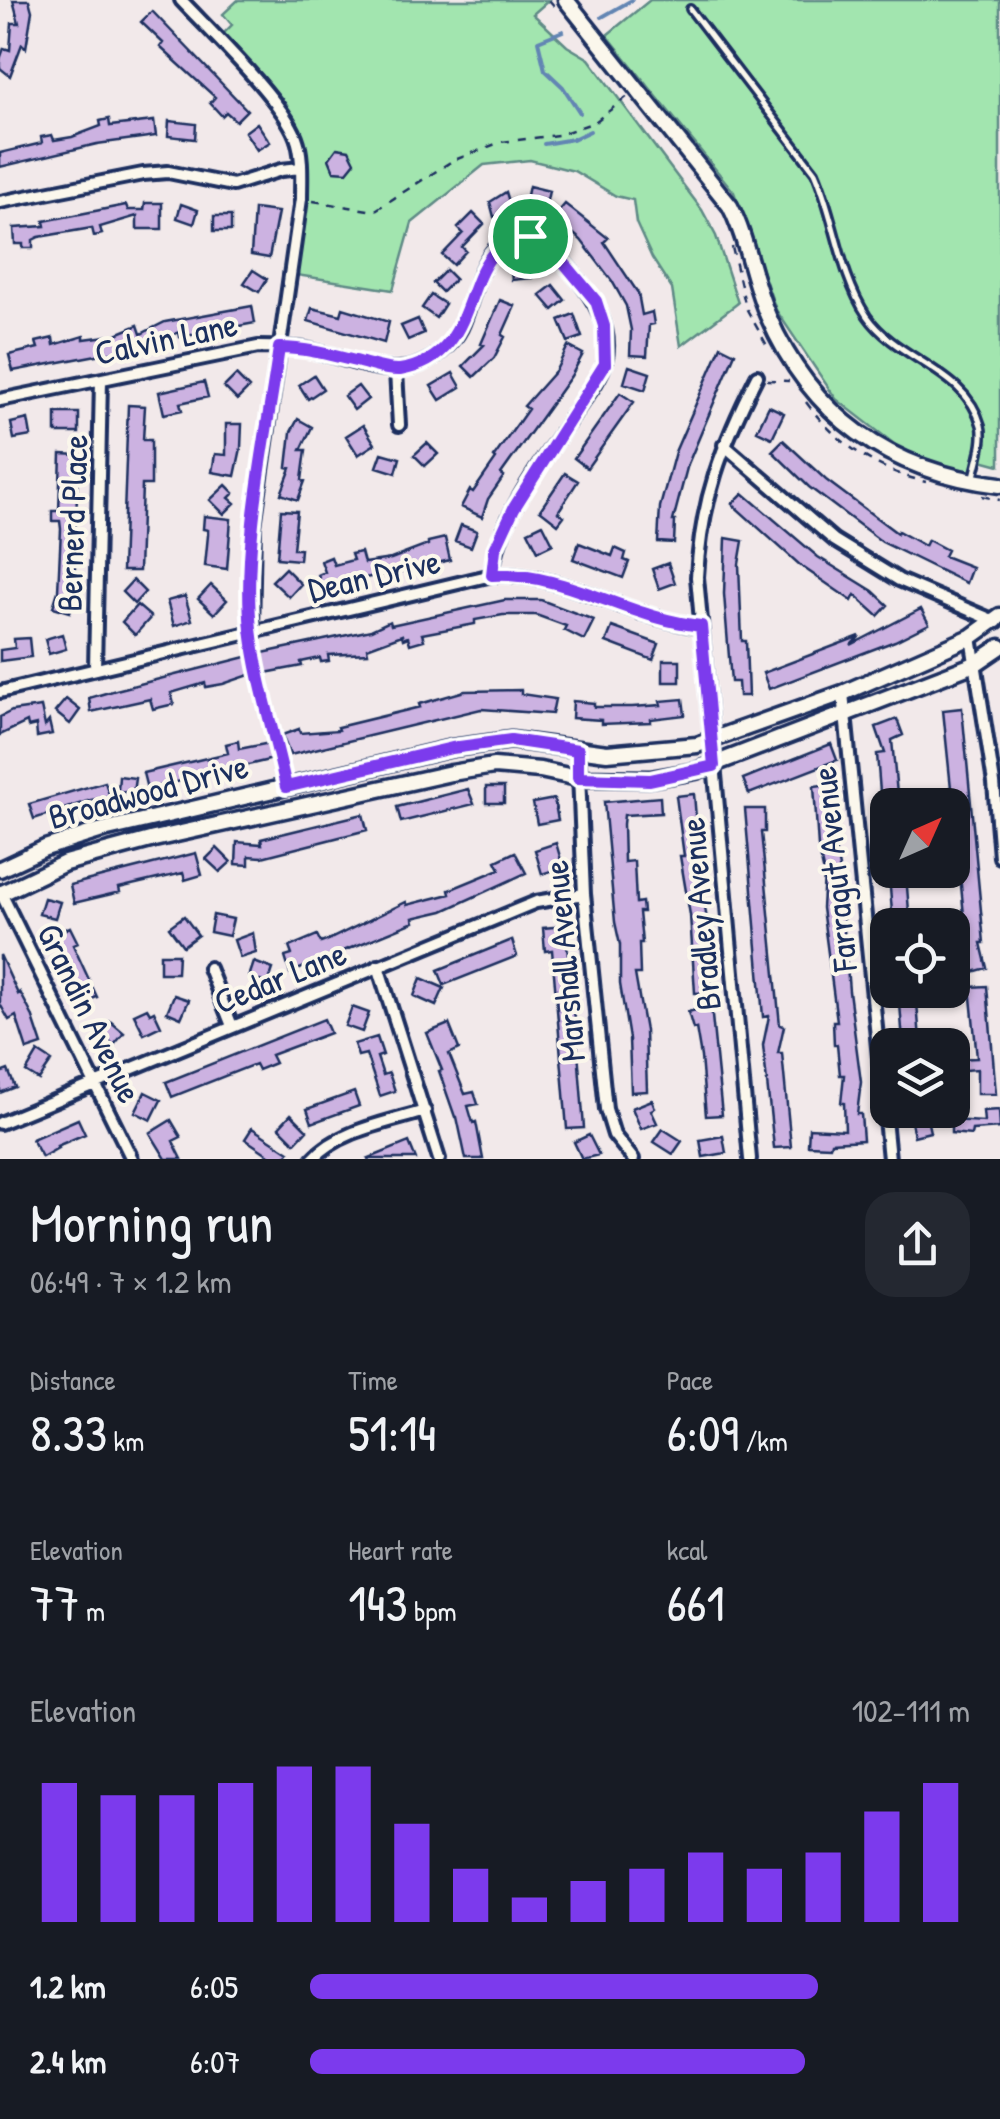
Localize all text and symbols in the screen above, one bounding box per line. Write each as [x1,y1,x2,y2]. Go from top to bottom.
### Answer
pin [488,194,573,279]
icon: arrive [503,209,558,264]
street label: Calvin Lane [90,300,242,376]
street label: Bernerd Place [45,433,99,612]
street label: Dean Drive [303,537,445,613]
street label: Broadwood Drive [43,742,253,840]
street label: Farragut Avenue [800,764,868,975]
north arrow [870,788,970,888]
map controls [870,788,970,1128]
street label: Bradley Avenue [668,816,732,1012]
street label: Marshall Avenue [532,858,596,1064]
button: locate [870,908,970,1008]
street label: Grandin Avenue [26,916,154,1111]
street label: Cedar Lane [207,929,353,1025]
button: layers [870,1028,970,1128]
text: Morning run [30,1185,273,1259]
button: share [865,1192,970,1297]
text: 06:49 · 7 × 1.2 km [30,1260,231,1303]
text: Distance [30,1361,116,1399]
text: Time [348,1361,398,1399]
text: Pace [667,1361,713,1399]
text: 8.33 [30,1399,107,1467]
text: 51:14 [348,1399,436,1467]
text: 6:09 [667,1399,739,1467]
text: km [107,1422,144,1460]
text: /km [739,1422,788,1460]
text: Elevation [30,1531,123,1569]
text: Heart rate [348,1531,453,1569]
text: kcal [667,1531,708,1569]
text: 77 [30,1569,80,1637]
text: 143 [348,1569,408,1637]
text: 661 [667,1569,725,1637]
text: m [80,1592,105,1630]
text: bpm [408,1592,457,1630]
text: Elevation [30,1689,136,1732]
text: 102–111 m [852,1689,970,1732]
text: 1.2 km [30,1965,106,2008]
text: 6:05 [190,1965,238,2008]
text: 2.4 km [30,2040,106,2083]
text: 6:07 [190,2040,240,2083]

